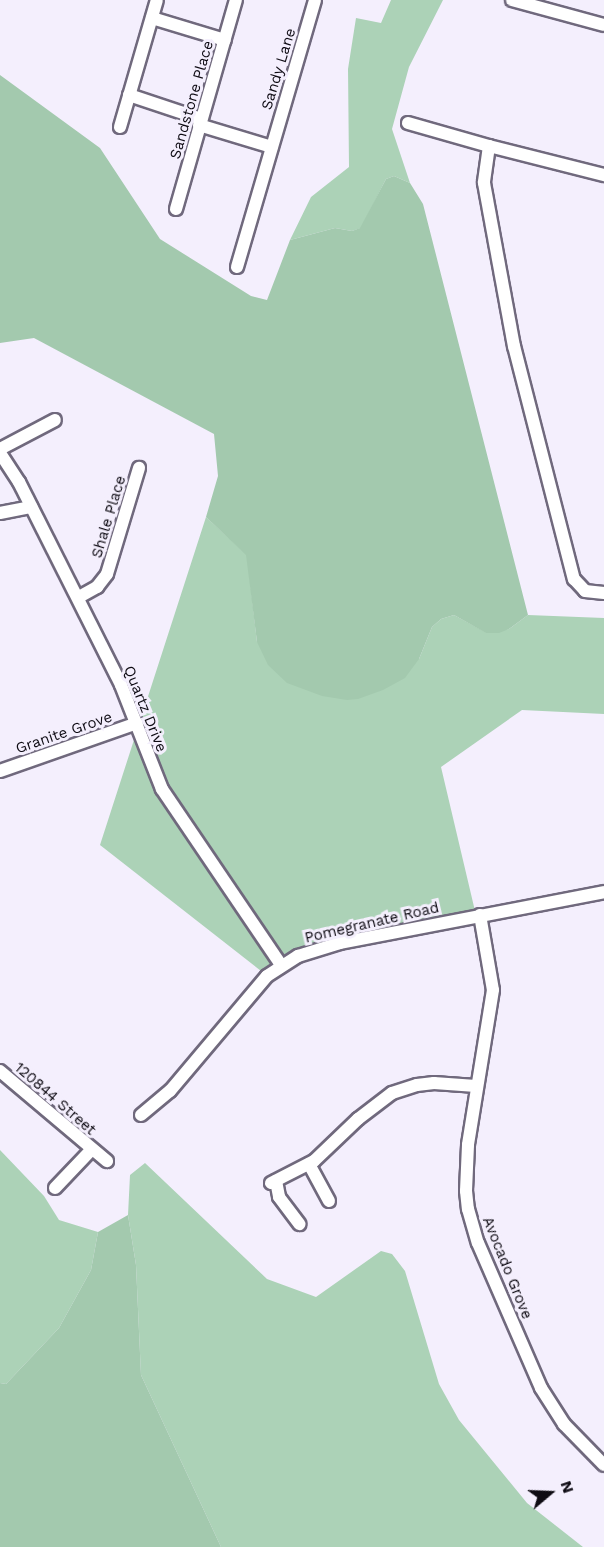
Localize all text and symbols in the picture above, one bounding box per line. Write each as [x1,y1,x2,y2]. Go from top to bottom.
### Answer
street label: Sandy Lane [258,26,300,112]
street label: Sandstone Place [167,39,217,161]
street label: Shale Place [88,474,130,560]
street label: Quartz Drive [120,663,170,755]
street label: Granite Grove [13,708,115,758]
street label: Pomegranate Road [303,899,441,947]
street label: 120844 Street [11,1059,99,1139]
street label: Avocado Grove [478,1214,536,1322]
north arrow [520,1463,580,1523]
text: N [557,1478,578,1496]

